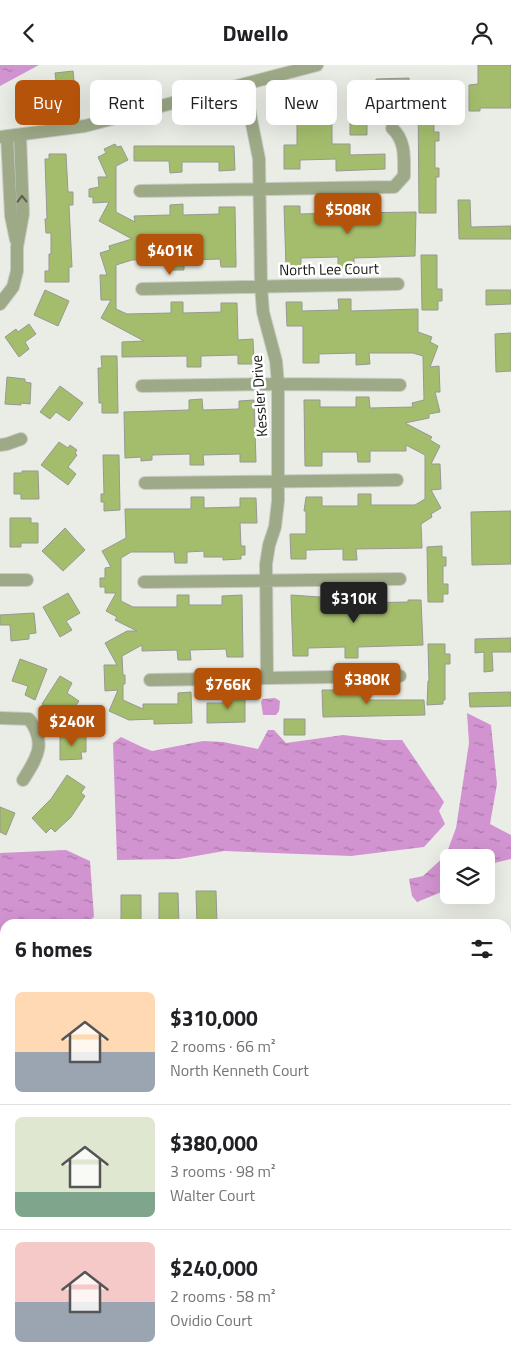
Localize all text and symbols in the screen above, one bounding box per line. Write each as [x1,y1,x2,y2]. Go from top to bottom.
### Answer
text: Dwello [223,16,288,50]
icon: back [15,19,43,47]
icon: person [468,19,496,47]
chip: Buy [15,80,80,125]
chip: Rent [90,80,162,125]
chip: Filters [172,80,256,125]
chip: New [266,80,337,125]
chip: Apartment [347,80,465,125]
pin: $508K [313,193,383,235]
one-way arrow [17,195,28,203]
text: $508K [325,197,371,221]
pin: $401K [135,233,205,276]
text: $401K [147,238,193,262]
street label: North Lee Court [279,257,380,281]
street label: Kessler Drive [245,354,273,438]
pin: $310K [319,581,389,624]
text: $310K [331,586,377,610]
pin: $380K [332,663,402,705]
pin: $766K [193,667,263,710]
text: $380K [344,667,390,691]
text: $766K [205,672,251,696]
pin: $240K [37,705,107,747]
text: $240K [49,709,95,733]
map controls [440,849,495,904]
button: layers [440,849,495,904]
text: 6 homes [15,933,92,965]
icon: filters [468,935,496,963]
text: $310,000 [170,1002,258,1034]
icon: home [55,1012,115,1072]
text: 2 rooms · 66 m² [170,1034,275,1058]
text: North Kenneth Court [170,1058,309,1082]
text: $380,000 [170,1127,258,1159]
icon: home [55,1137,115,1197]
text: 3 rooms · 98 m² [170,1159,275,1183]
text: Walter Court [170,1183,255,1207]
text: $240,000 [170,1252,258,1284]
icon: home [55,1262,115,1322]
text: 2 rooms · 58 m² [170,1284,275,1308]
text: Ovidio Court [170,1308,252,1332]

